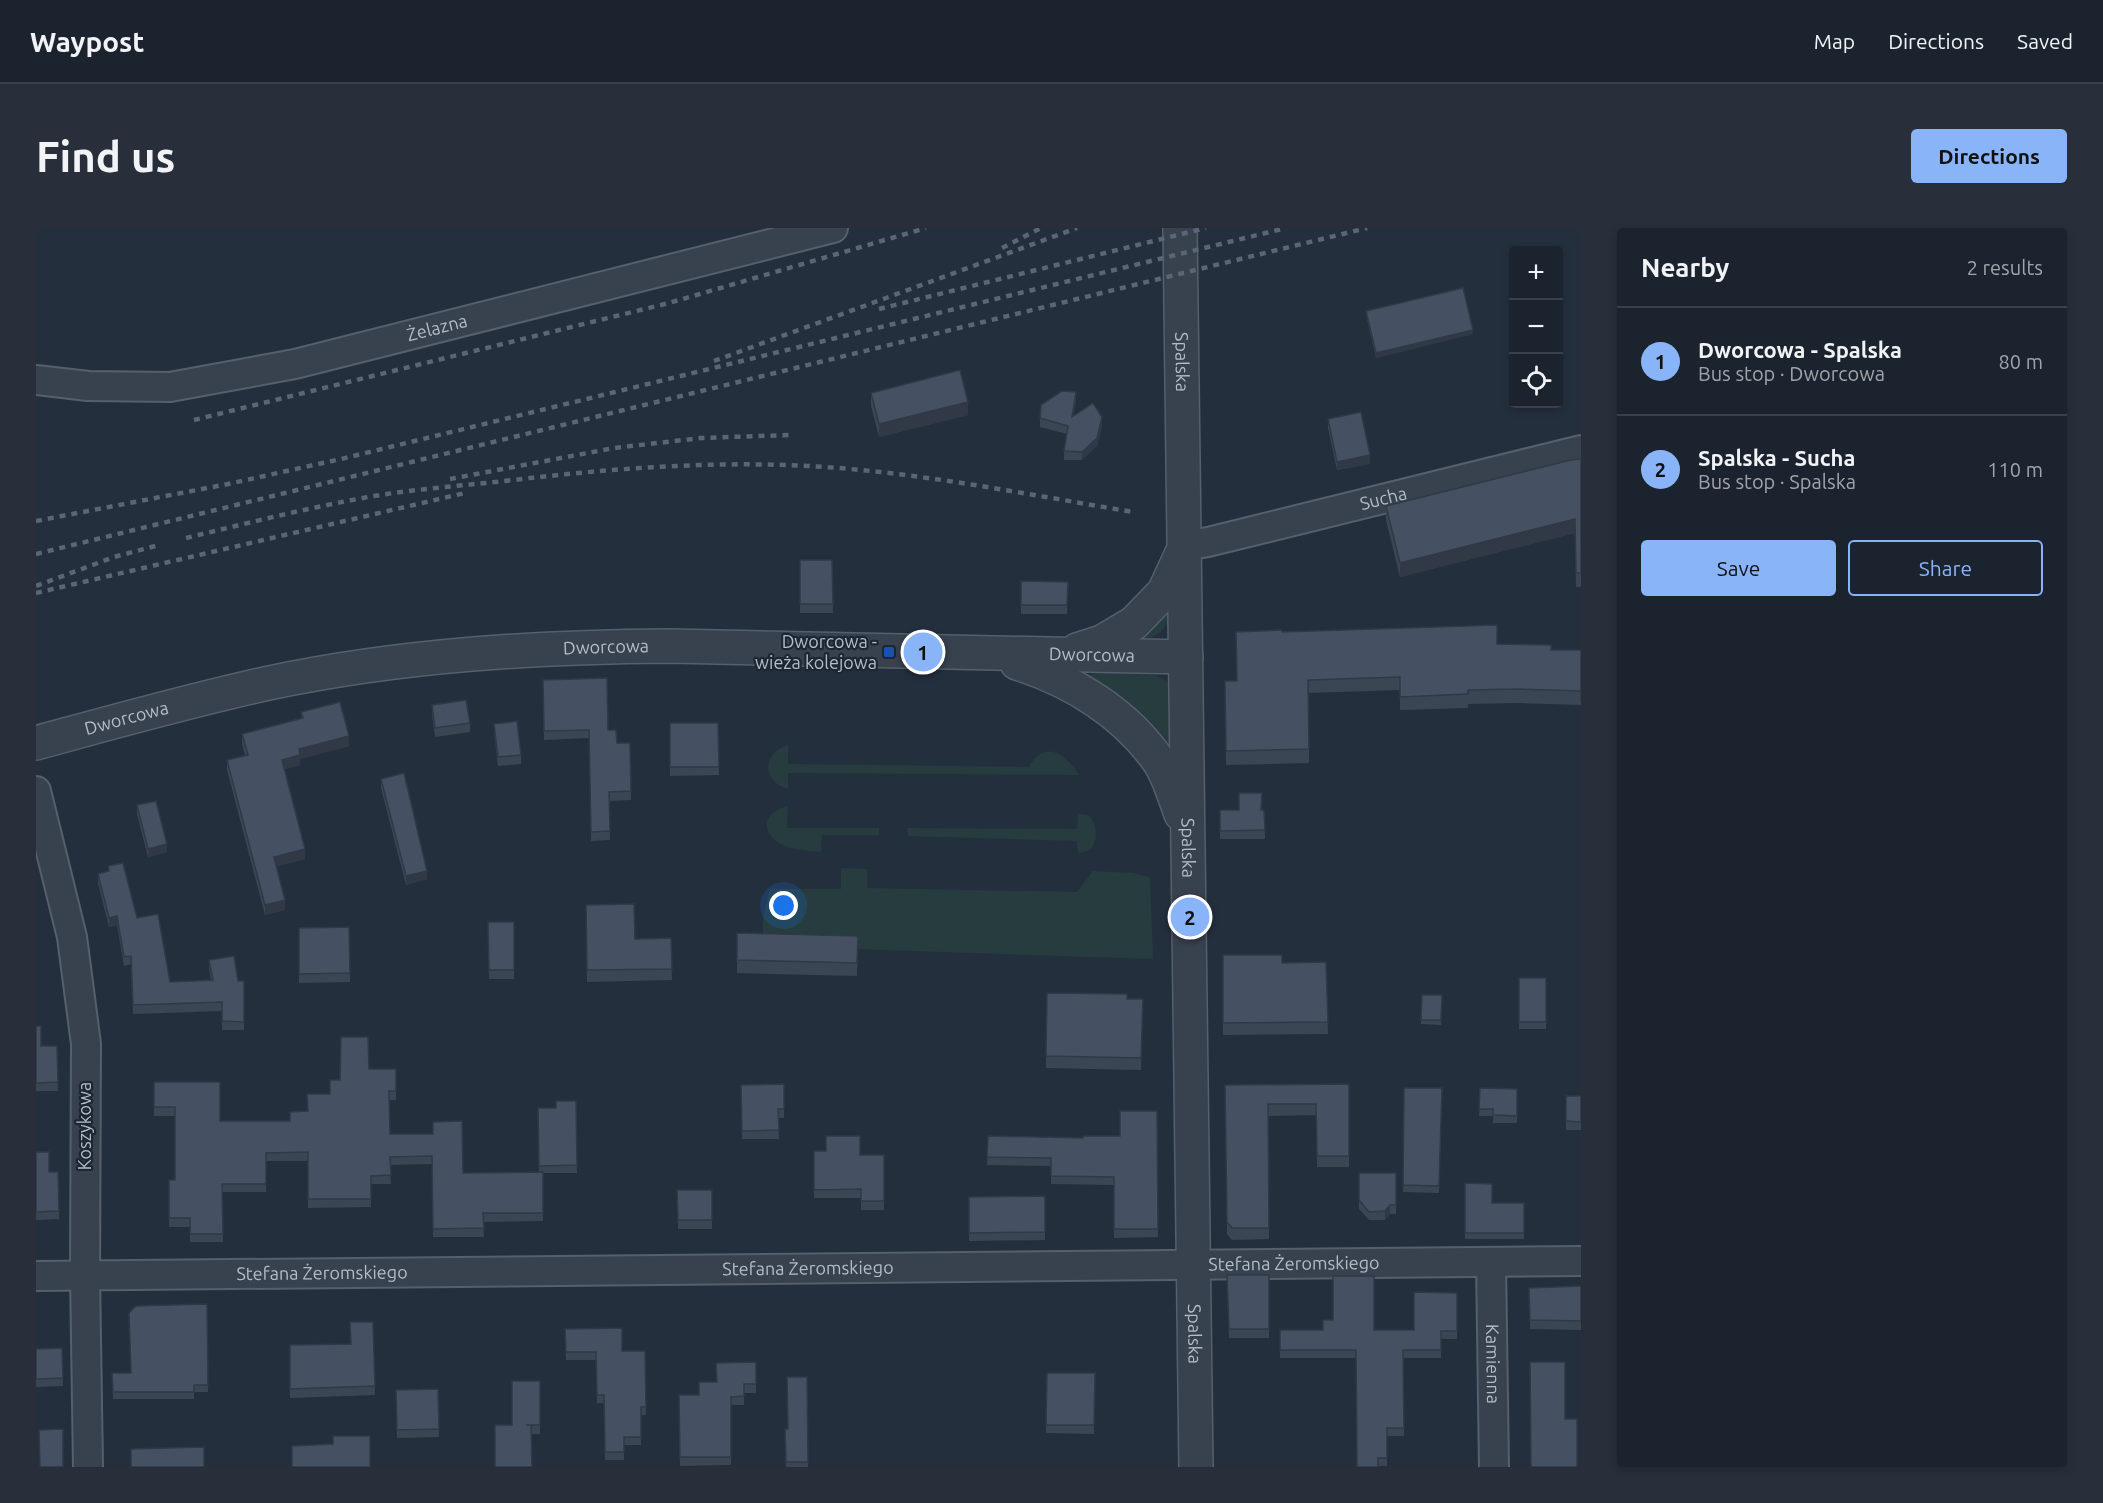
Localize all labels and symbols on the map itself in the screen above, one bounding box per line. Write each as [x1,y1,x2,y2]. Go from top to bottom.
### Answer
street label: Żelazna [404,310,469,344]
street label: Spalska [1172,332,1193,392]
street label: Sucha [1358,482,1409,513]
pin: 1 [904,630,942,674]
place label: Dworcowa - wieża kolejowa [755,631,877,672]
street label: Dworcowa [563,635,649,658]
street label: Dworcowa [1049,643,1135,665]
marker: Dworcowa - wieża kolejowa [882,645,896,659]
street label: Dworcowa [82,697,171,738]
street label: Spalska [1179,818,1199,878]
your location [769,891,798,920]
pin: 2 [1170,894,1210,940]
street label: Koszykowa [74,1082,94,1170]
street label: Stefana Żeromskiego [1208,1252,1380,1274]
street label: Stefana Żeromskiego [722,1257,894,1278]
street label: Stefana Żeromskiego [236,1261,408,1283]
street label: Spalska [1185,1304,1206,1364]
street label: Kamienna [1483,1324,1504,1404]

